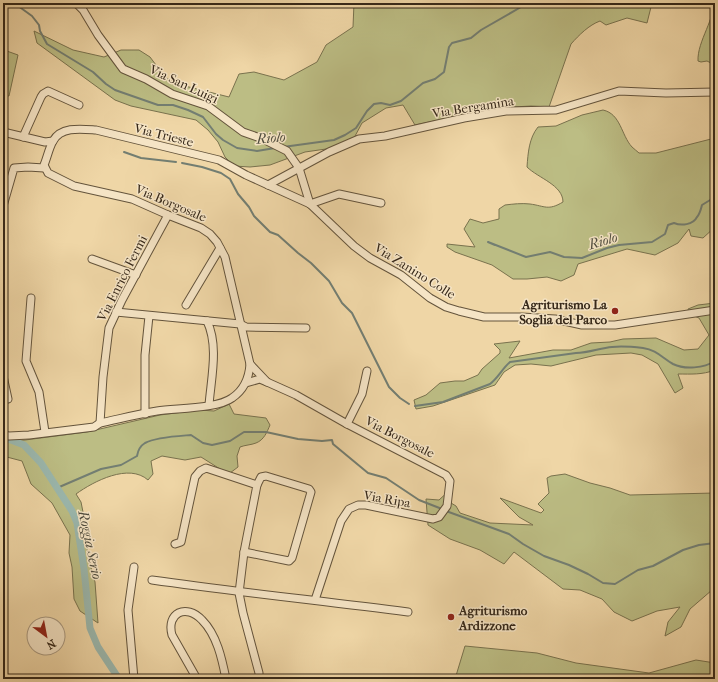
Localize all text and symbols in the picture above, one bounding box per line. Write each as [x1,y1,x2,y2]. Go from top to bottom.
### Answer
street label: Via San Luigi [146,61,221,106]
street label: Via Bergamina [430,93,516,121]
street label: Via Trieste [132,120,196,150]
water label: Riolo [255,128,286,148]
street label: Via Borgosale [132,181,209,225]
water label: Riolo [586,229,620,254]
street label: Via Enrico Fermi [93,232,150,324]
street label: Via Zanino Colle [371,239,459,302]
place label: Agriturismo La Soglia del Parco [519,297,608,328]
marker: Agriturismo La Soglia del Parco [610,306,620,316]
street label: Via Borgosale [362,413,438,461]
street label: Via Ripa [361,487,413,511]
water label: Roggia Serio [74,508,106,581]
place label: Agriturismo Ardizzone [458,603,528,633]
marker: Agriturismo Ardizzone [446,612,456,622]
north arrow [26,616,66,656]
text: N [44,636,58,652]

